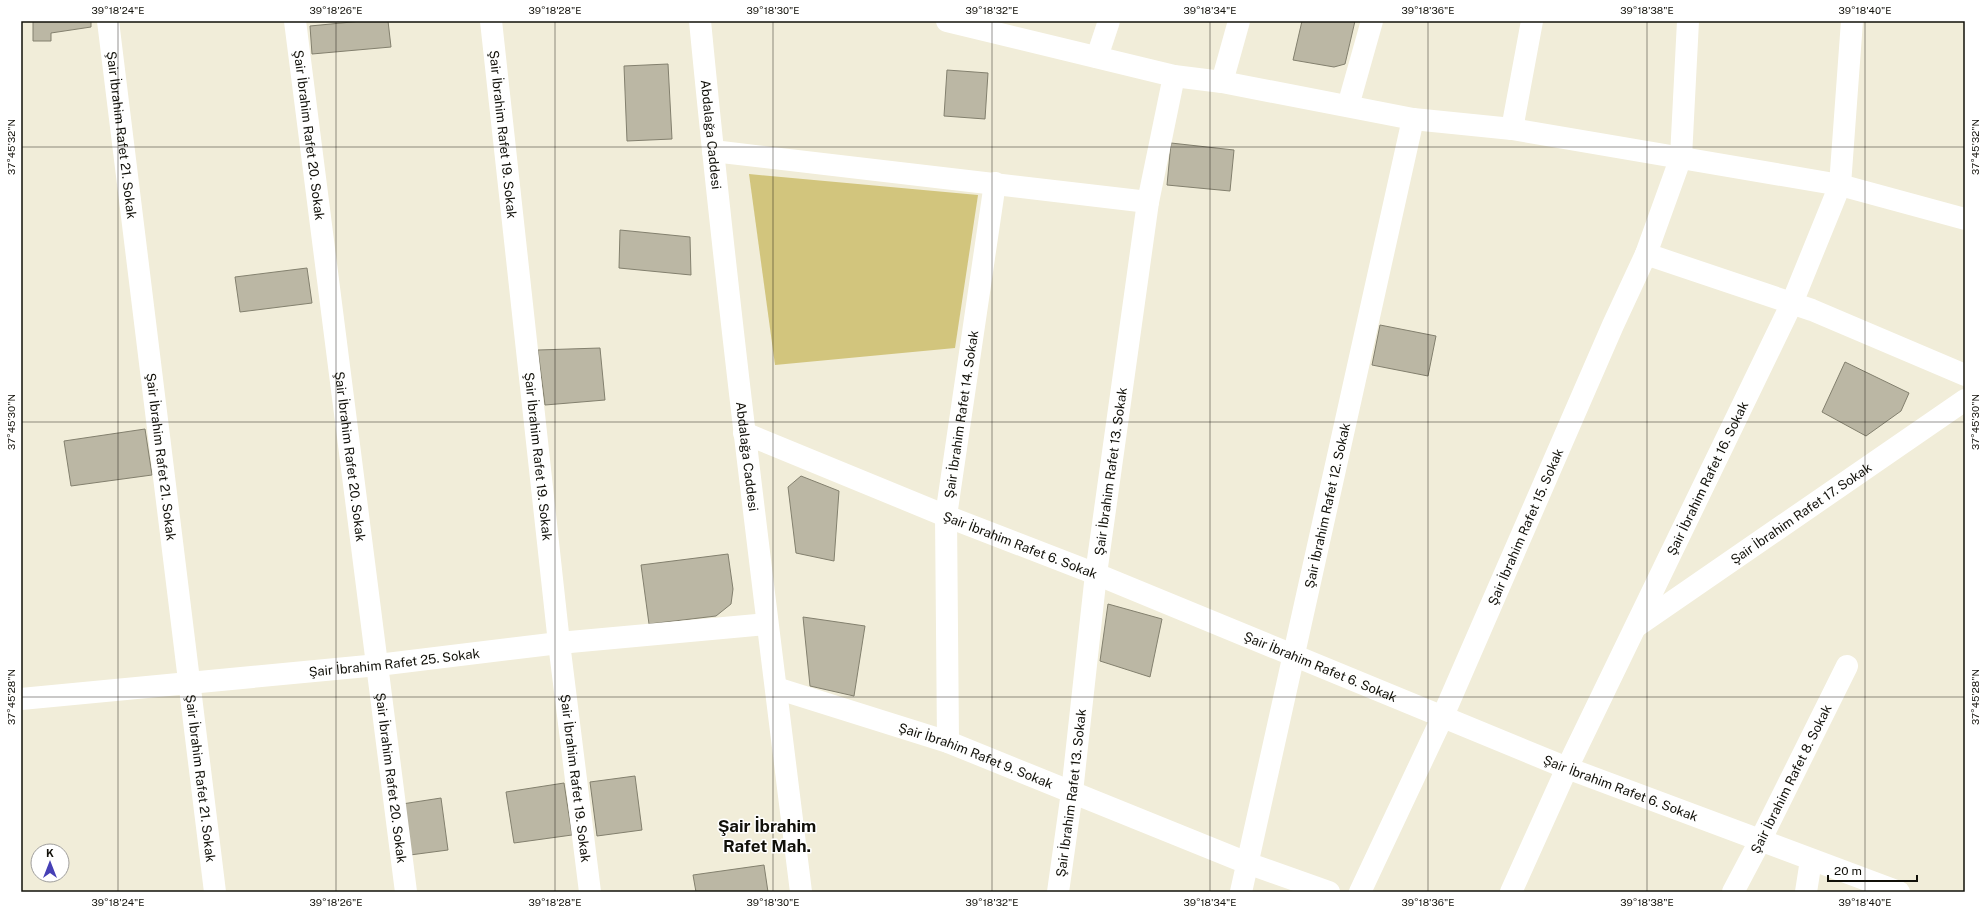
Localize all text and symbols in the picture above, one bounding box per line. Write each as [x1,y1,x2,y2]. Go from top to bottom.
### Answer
text: 39°18'24"E [92,4,144,16]
text: 39°18'26"E [310,4,362,16]
text: 39°18'28"E [528,4,582,16]
text: 39°18'30"E [747,4,799,16]
text: 39°18'32"E [966,4,1018,16]
text: 39°18'34"E [1183,4,1237,16]
text: 39°18'36"E [1401,4,1455,16]
text: 39°18'38"E [1620,4,1674,16]
text: 39°18'40"E [1838,4,1892,16]
street label: Şair İbrahim Rafet 20. Sokak [291,49,328,221]
street label: Şair İbrahim Rafet 19. Sokak [487,49,520,219]
street label: Şair İbrahim Rafet 21. Sokak [104,50,140,220]
street label: Abdalağa Caddesi [698,79,725,190]
text: 37°45'32"N [5,119,17,175]
text: 37°45'32"N [1969,119,1981,175]
street label: Şair İbrahim Rafet 14. Sokak [941,329,981,499]
street label: Şair İbrahim Rafet 20. Sokak [332,370,369,543]
street label: Şair İbrahim Rafet 19. Sokak [522,371,555,541]
street label: Şair İbrahim Rafet 21. Sokak [144,372,179,542]
street label: Şair İbrahim Rafet 13. Sokak [1091,386,1130,556]
text: 37°45'30"N [5,394,17,450]
text: 37°45'30"N [1969,394,1981,450]
street label: Şair İbrahim Rafet 16. Sokak [1664,399,1751,558]
street label: Abdalağa Caddesi [734,401,761,512]
street label: Şair İbrahim Rafet 12. Sokak [1301,421,1353,590]
street label: Şair İbrahim Rafet 15. Sokak [1485,446,1566,607]
street label: Şair İbrahim Rafet 17. Sokak [1728,459,1874,567]
street label: Şair İbrahim Rafet 6. Sokak [941,508,1099,581]
street label: Şair İbrahim Rafet 6. Sokak [1242,628,1399,705]
street label: Şair İbrahim Rafet 25. Sokak [308,645,481,679]
text: 37°45'28"N [5,669,17,725]
text: 37°45'28"N [1969,669,1981,725]
street label: Şair İbrahim Rafet 20. Sokak [373,692,410,864]
street label: Şair İbrahim Rafet 19. Sokak [558,693,594,863]
street label: Şair İbrahim Rafet 21. Sokak [183,694,219,863]
street label: Şair İbrahim Rafet 8. Sokak [1747,702,1834,856]
street label: Şair İbrahim Rafet 13. Sokak [1053,708,1089,878]
street label: Şair İbrahim Rafet 9. Sokak [897,719,1055,791]
street label: Şair İbrahim Rafet 6. Sokak [1541,752,1700,824]
district label: Şair İbrahim Rafet Mah. [718,816,816,856]
north arrow [30,843,70,883]
text: K [46,847,54,859]
scale bar [1828,857,1917,883]
text: 20 m [1834,864,1862,878]
text: 39°18'24"E [92,896,144,908]
text: 39°18'26"E [310,896,362,908]
text: 39°18'28"E [528,896,582,908]
text: 39°18'30"E [747,896,799,908]
text: 39°18'32"E [966,896,1018,908]
text: 39°18'34"E [1183,896,1237,908]
text: 39°18'36"E [1401,896,1455,908]
text: 39°18'38"E [1620,896,1674,908]
text: 39°18'40"E [1838,896,1892,908]

